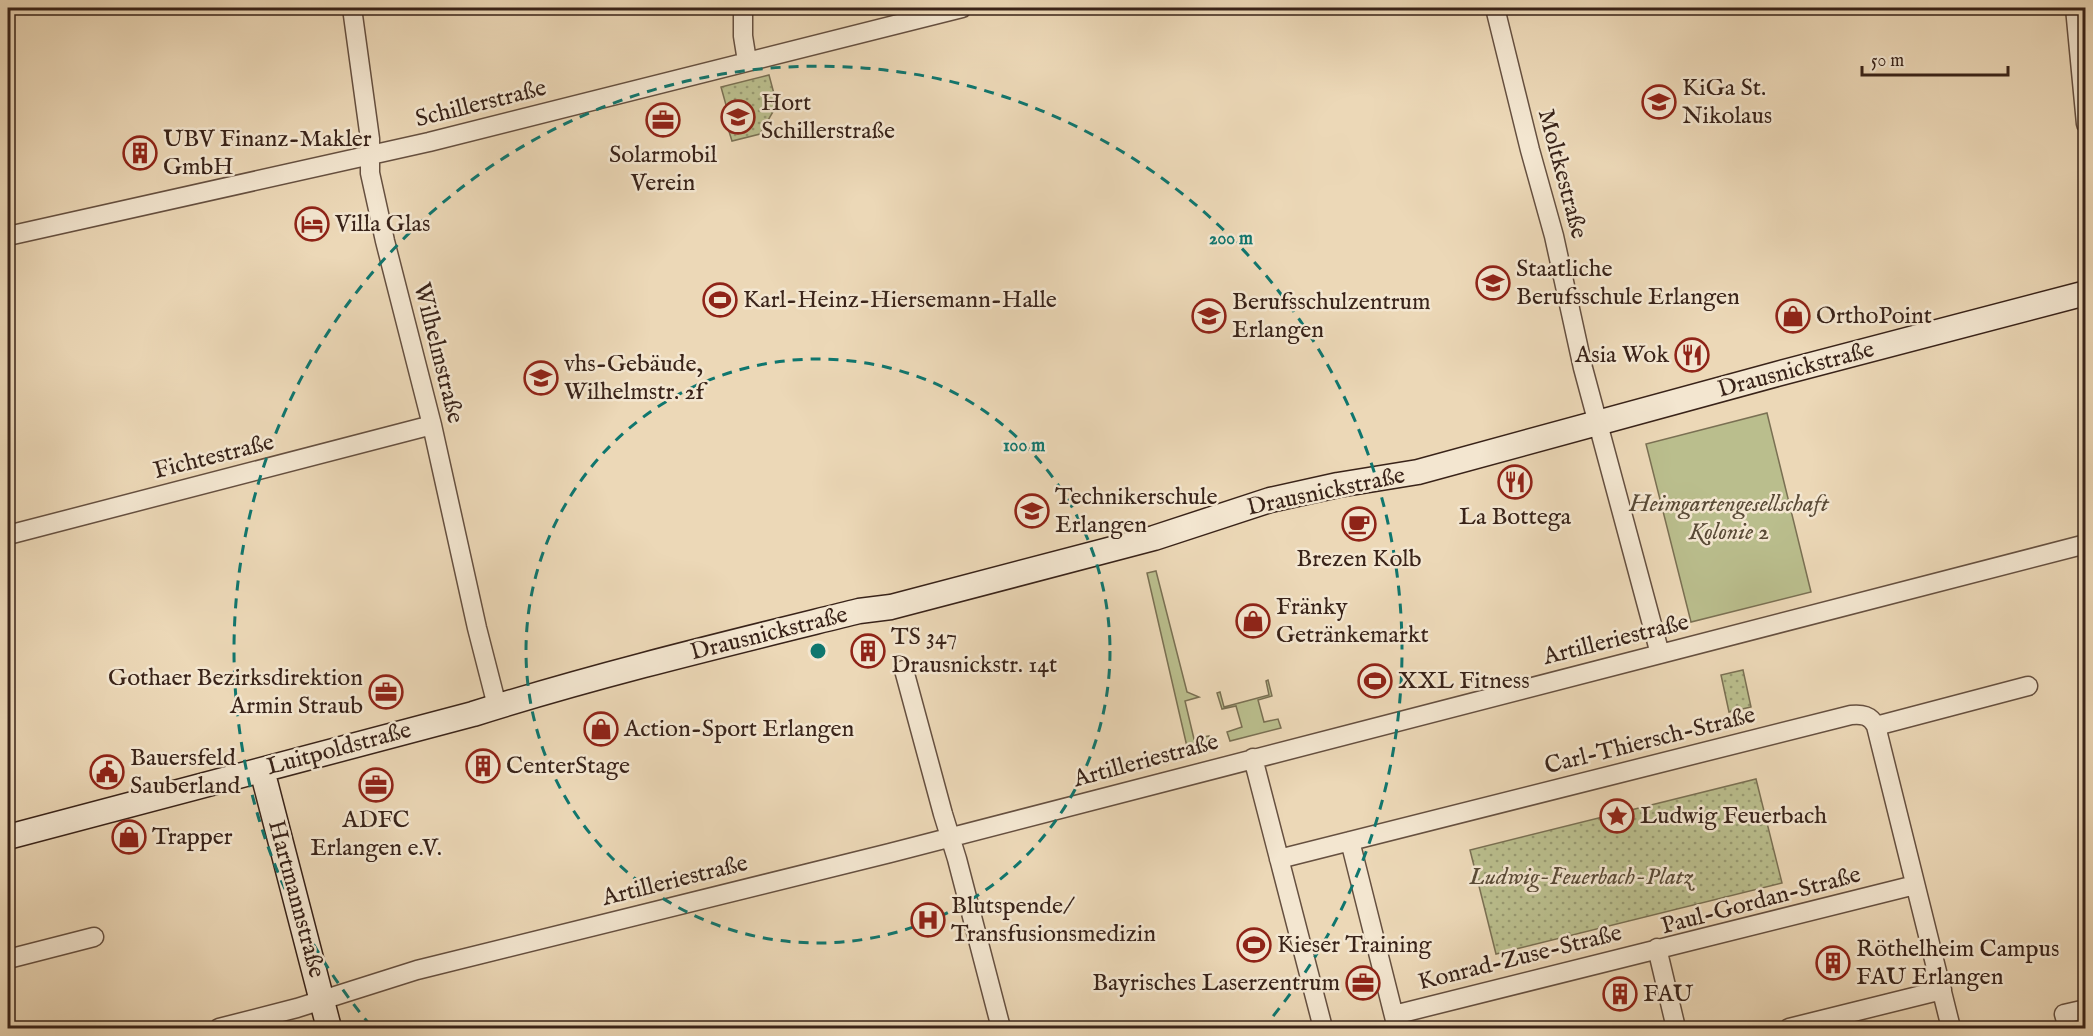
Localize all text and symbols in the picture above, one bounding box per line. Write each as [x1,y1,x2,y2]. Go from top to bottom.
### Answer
scale bar [1862,39,2008,77]
text: 50 m [1871,50,1904,73]
street label: Schillerstraße [412,73,550,135]
place label: KiGa St. Nikolaus [1682,73,1772,132]
school or university icon: KiGa St. Nikolaus [1641,84,1677,120]
place label: Hort Schillerstraße [761,88,895,147]
school or university icon: Hort Schillerstraße [720,99,756,135]
office icon: Solarmobil Verein [645,102,681,138]
street label: Moltkestraße [1530,106,1594,242]
place label: UBV Finanz-Makler GmbH [163,124,372,183]
building icon: UBV Finanz-Makler GmbH [122,135,158,171]
place label: Solarmobil Verein [609,140,717,199]
hotel icon: Villa Glas [294,206,330,242]
place label: Villa Glas [334,209,430,240]
text: 200 m [1209,228,1253,251]
place label: Staatliche Berufsschule Erlangen [1516,254,1740,313]
school or university icon: Staatliche Berufsschule Erlangen [1475,265,1511,301]
street label: Wilhelmstraße [406,279,470,427]
sports icon: Karl-Heinz-Hiersemann-Halle [702,282,738,318]
place label: Karl-Heinz-Hiersemann-Halle [743,285,1057,316]
place label: Berufsschulzentrum Erlangen [1232,287,1431,346]
school or university icon: Berufsschulzentrum Erlangen [1191,298,1227,334]
shop icon: OrthoPoint [1775,298,1811,334]
place label: OrthoPoint [1816,301,1932,332]
street label: Drausnickstraße [1714,334,1878,406]
restaurant icon: Asia Wok [1674,337,1710,373]
place label: Asia Wok [1574,340,1669,371]
place label: vhs-Gebäude, Wilhelmstr. 2f [564,349,709,408]
school or university icon: vhs-Gebäude, Wilhelmstr. 2f [523,360,559,396]
street label: Fichtestraße [151,427,277,487]
text: 100 m [1003,435,1045,458]
street label: Drausnickstraße [1244,460,1408,524]
restaurant icon: La Bottega [1497,464,1533,500]
place label: Technikerschule Erlangen [1055,482,1217,541]
park label: Heimgartengesellschaft Kolonie 2 [1628,489,1830,548]
school or university icon: Technikerschule Erlangen [1014,493,1050,529]
place label: La Bottega [1459,502,1572,533]
cafe icon: Brezen Kolb [1341,506,1377,542]
place label: Brezen Kolb [1296,544,1422,575]
place label: Fränky Getränkemarkt [1276,592,1429,651]
street label: Drausnickstraße [687,600,851,668]
shop icon: Fränky Getränkemarkt [1235,603,1271,639]
street label: Artilleriestraße [1539,607,1692,673]
place label: TS 347 Drausnickstr. 14t [891,622,1057,681]
building icon: TS 347 Drausnickstr. 14t [850,633,886,669]
centre of rings [808,641,828,661]
place label: Gothaer Bezirksdirektion Armin Straub [108,663,363,722]
sports icon: XXL Fitness [1357,663,1393,699]
place label: XXL Fitness [1398,666,1530,697]
office icon: Gothaer Bezirksdirektion Armin Straub [368,674,404,710]
street label: Carl-Thiersch-Straße [1541,700,1759,782]
shop icon: Action-Sport Erlangen [583,711,619,747]
place label: Action-Sport Erlangen [623,714,855,745]
street label: Luitpoldstraße [263,715,415,783]
street label: Artilleriestraße [1069,727,1222,796]
place label: Bauersfeld Sauberland [130,743,241,802]
building icon: CenterStage [465,748,501,784]
place label: CenterStage [506,751,630,782]
public building icon: Bauersfeld Sauberland [89,754,125,790]
office icon: ADFC Erlangen e.V. [358,767,394,803]
place icon: Ludwig Feuerbach [1599,798,1635,834]
place label: Ludwig Feuerbach [1640,801,1827,832]
place label: ADFC Erlangen e.V. [310,805,442,864]
street label: Hartmannstraße [260,817,332,981]
shop icon: Trapper [111,819,147,855]
place label: Trapper [152,822,233,853]
street label: Artilleriestraße [598,848,751,914]
street label: Paul-Gordan-Straße [1658,859,1864,943]
park label: Ludwig-Feuerbach-Platz [1468,862,1696,893]
place label: Blutspende/ Transfusionsmedizin [951,891,1156,950]
hospital icon: Blutspende/ Transfusionsmedizin [910,902,946,938]
street label: Konrad-Zuse-Straße [1415,918,1625,998]
sports icon: Kieser Training [1236,927,1272,963]
place label: Kieser Training [1277,930,1432,961]
place label: Röthelheim Campus FAU Erlangen [1856,934,2059,993]
building icon: Röthelheim Campus FAU Erlangen [1815,945,1851,981]
office icon: Bayrisches Laserzentrum [1345,965,1381,1001]
place label: Bayrisches Laserzentrum [1092,968,1340,999]
building icon: FAU [1602,976,1638,1012]
place label: FAU [1643,979,1694,1010]

